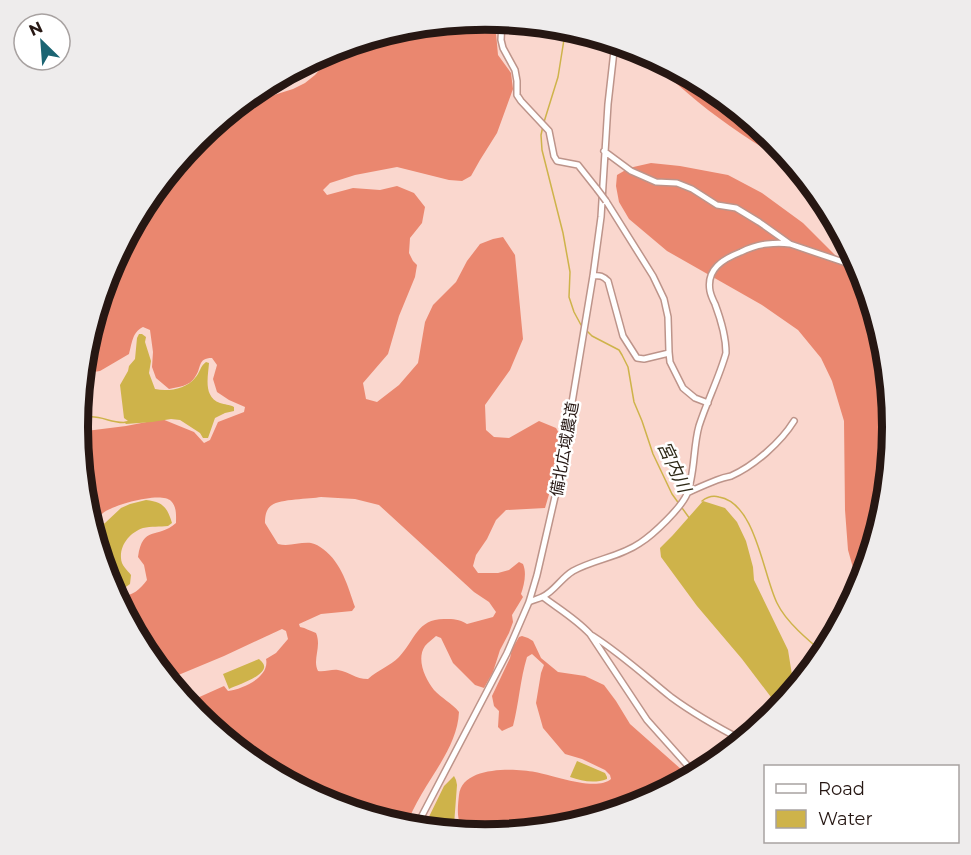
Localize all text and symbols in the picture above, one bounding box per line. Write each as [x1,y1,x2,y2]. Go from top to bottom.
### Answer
north arrow [12,12,72,72]
text: N [26,18,46,40]
street label: 備北広域農道 [547,400,582,498]
water label: 宮内川 [653,438,696,498]
legend [764,765,959,843]
text: Road [818,778,865,800]
text: Water [818,808,873,830]

